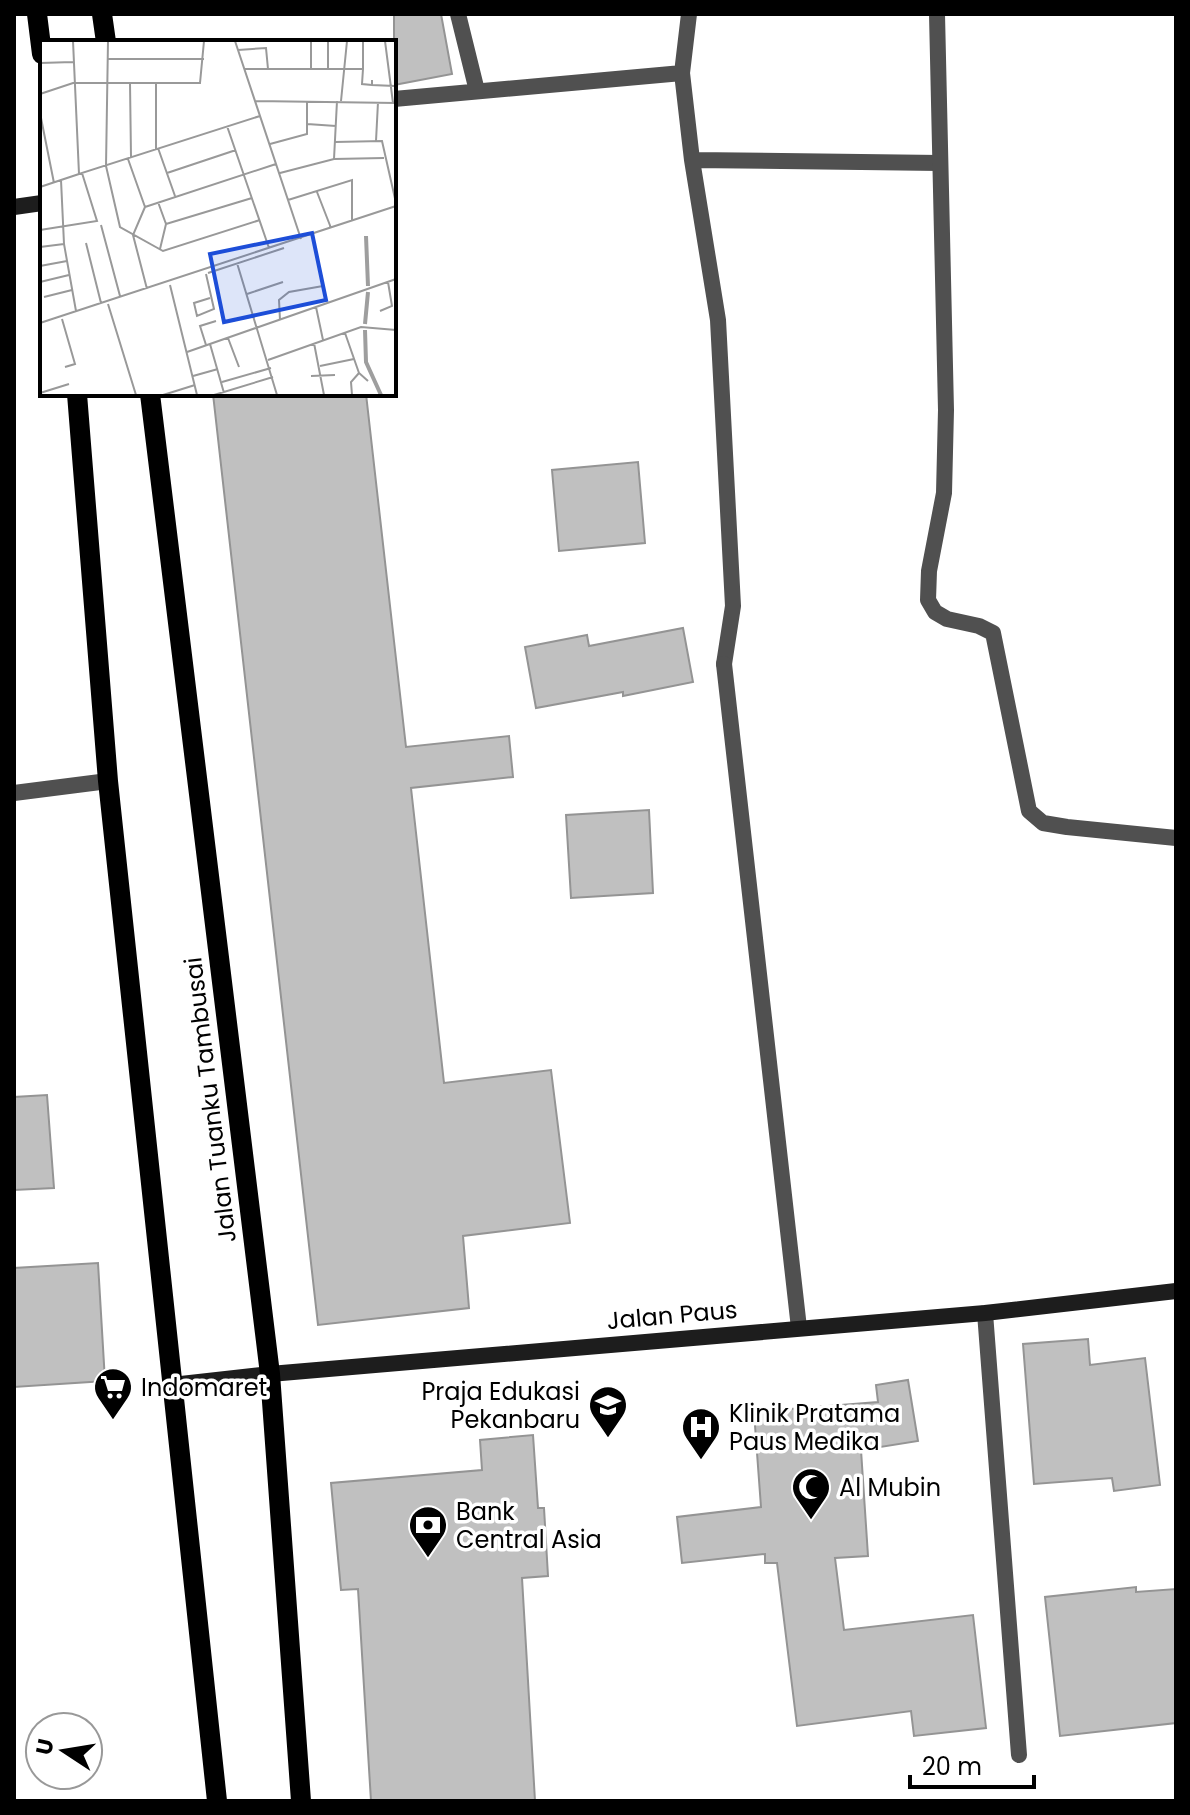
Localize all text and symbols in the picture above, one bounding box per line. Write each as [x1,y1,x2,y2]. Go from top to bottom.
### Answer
inset map [40,40,396,396]
street label: Jalan Tuanku Tambusai [176,956,244,1244]
street label: Jalan Paus [605,1293,739,1337]
supermarket icon: Indomaret [92,1366,134,1421]
place label: Indomaret [141,1371,267,1404]
place label: Praja Edukasi Pekanbaru [421,1375,580,1436]
school or university icon: Praja Edukasi Pekanbaru [587,1384,629,1439]
place label: Klinik Pratama Paus Medika [729,1397,900,1458]
hospital icon: Klinik Pratama Paus Medika [680,1406,722,1461]
mosque icon: Al Mubin [790,1466,832,1521]
place label: Al Mubin [839,1471,941,1504]
place label: Bank Central Asia [456,1495,602,1556]
bank icon: Bank Central Asia [407,1504,449,1559]
north arrow [24,1711,104,1791]
text: U [28,1736,62,1758]
scale bar [910,1739,1034,1789]
text: 20 m [922,1750,982,1783]

